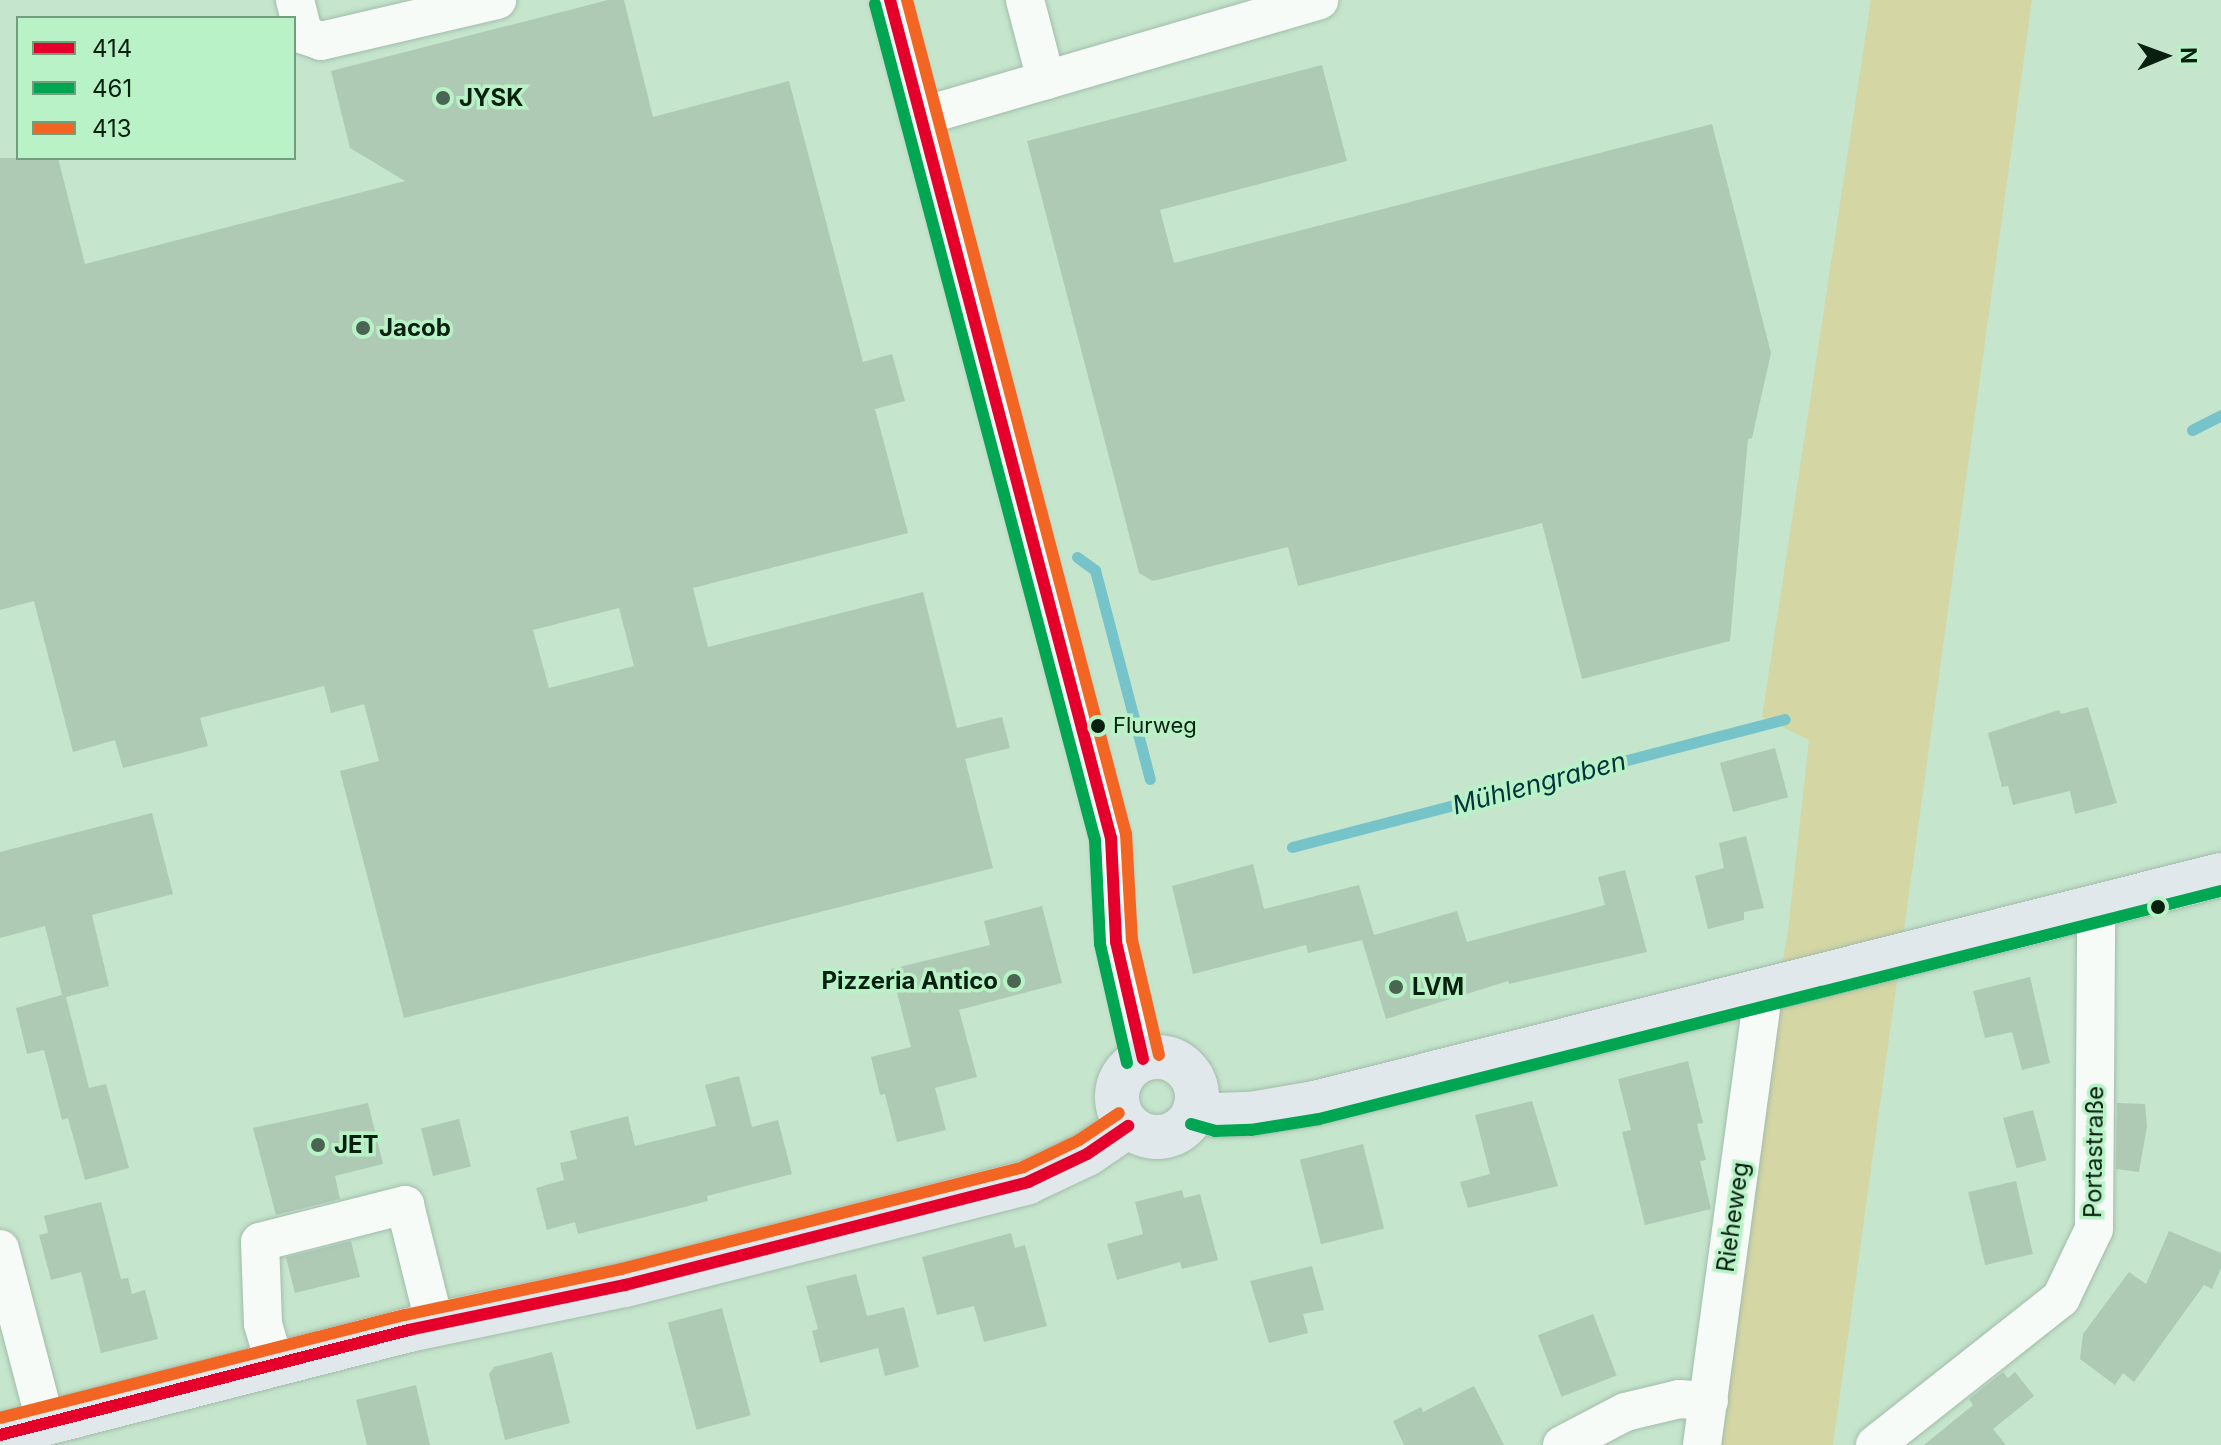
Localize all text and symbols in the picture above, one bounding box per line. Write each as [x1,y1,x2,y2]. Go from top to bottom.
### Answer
legend [16,16,296,160]
north arrow [2125,16,2205,96]
text: 414 [92,34,132,63]
text: N [2176,47,2202,64]
text: 461 [92,74,132,103]
place label: JYSK [459,84,524,112]
marker: JYSK [434,89,452,107]
text: 413 [92,114,132,143]
place label: Jacob [379,314,451,342]
marker: Jacob [354,319,372,337]
place label: Flurweg [1113,713,1197,739]
marker: Flurweg [1090,718,1106,734]
water label: Mühlengraben [1449,745,1629,821]
unlabelled marker [2150,899,2166,915]
place label: Pizzeria Antico [822,967,998,995]
marker: Pizzeria Antico [1005,972,1023,990]
place label: LVM [1412,973,1464,1001]
marker: LVM [1387,978,1405,996]
street label: Portastraße [2078,1086,2110,1218]
place label: JET [334,1131,379,1159]
marker: JET [309,1136,327,1154]
street label: Rieheweg [1711,1160,1755,1274]

